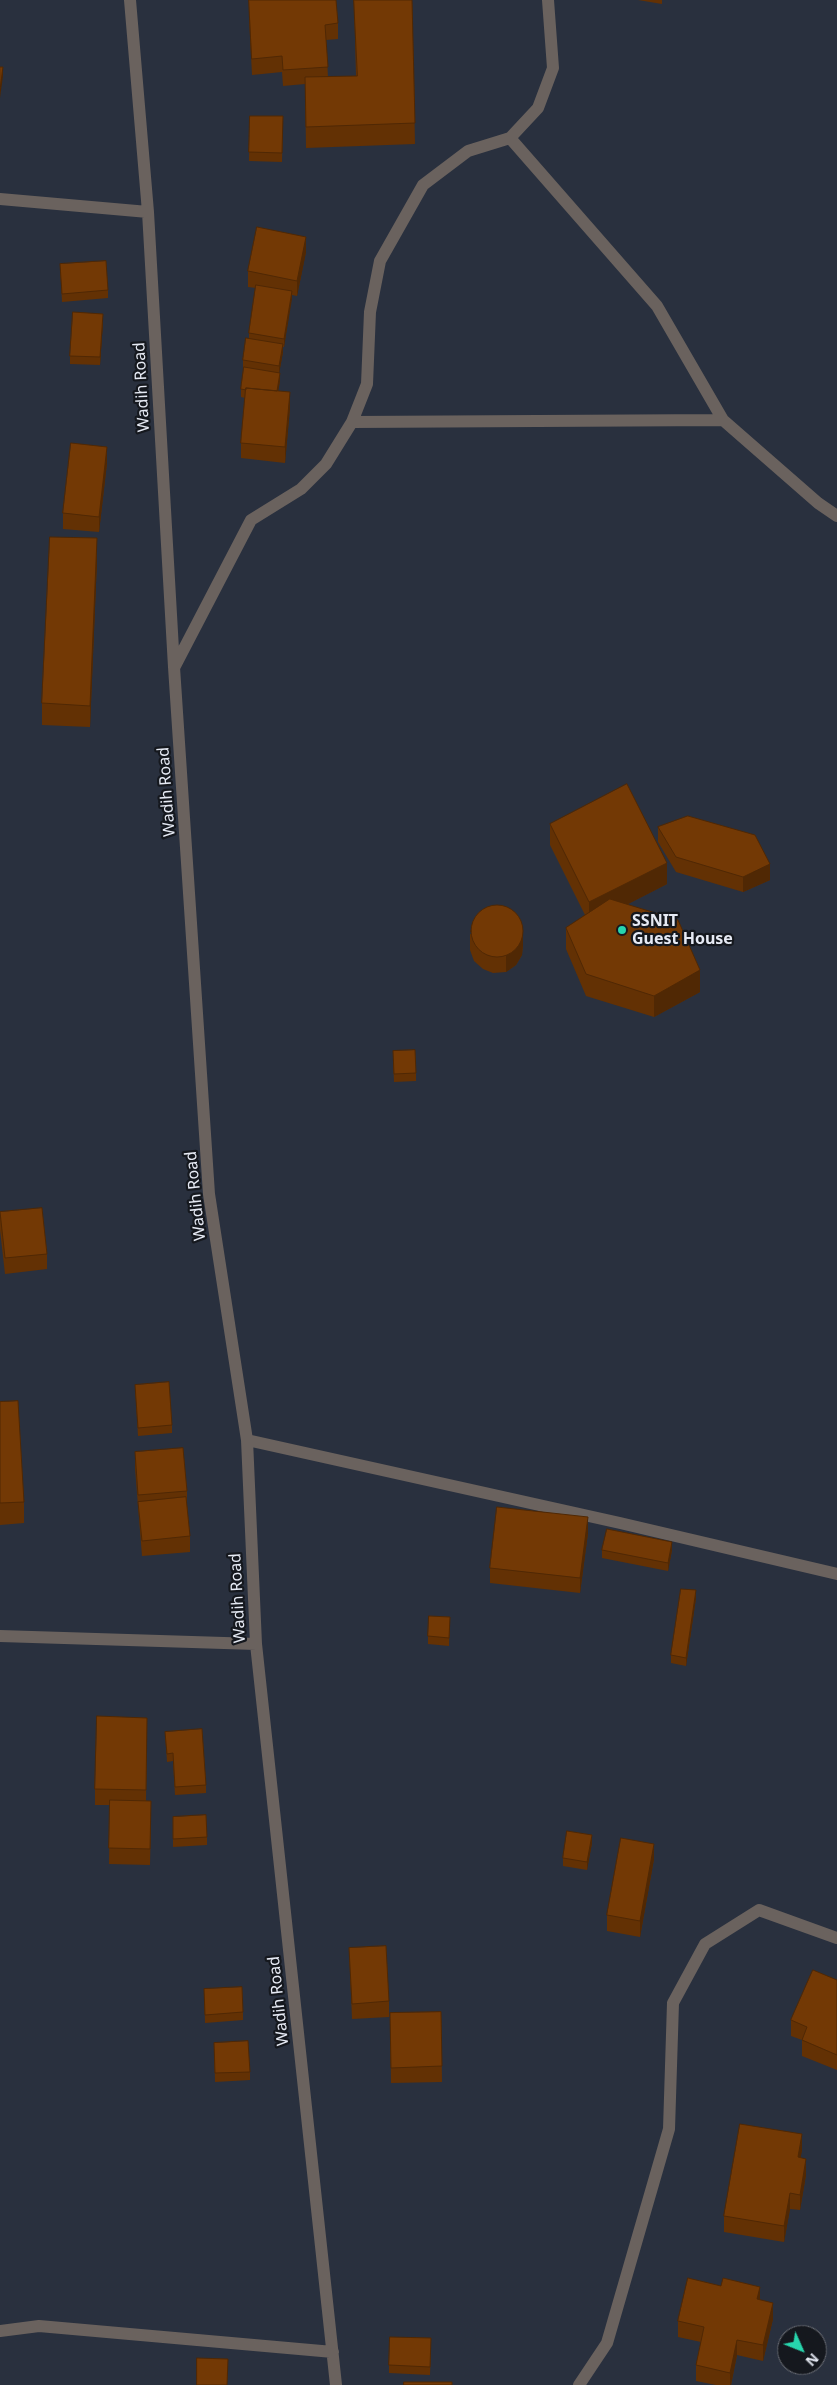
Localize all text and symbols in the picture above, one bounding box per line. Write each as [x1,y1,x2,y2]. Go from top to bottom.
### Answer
street label: Wadih Road [130,342,154,432]
street label: Wadih Road [154,746,180,838]
place label: SSNIT Guest House [632,911,733,949]
marker: SSNIT Guest House [616,924,628,936]
street label: Wadih Road [182,1150,210,1242]
street label: Wadih Road [226,1553,250,1643]
street label: Wadih Road [265,1955,293,2047]
north arrow [777,2325,827,2375]
text: N [802,2349,823,2371]

